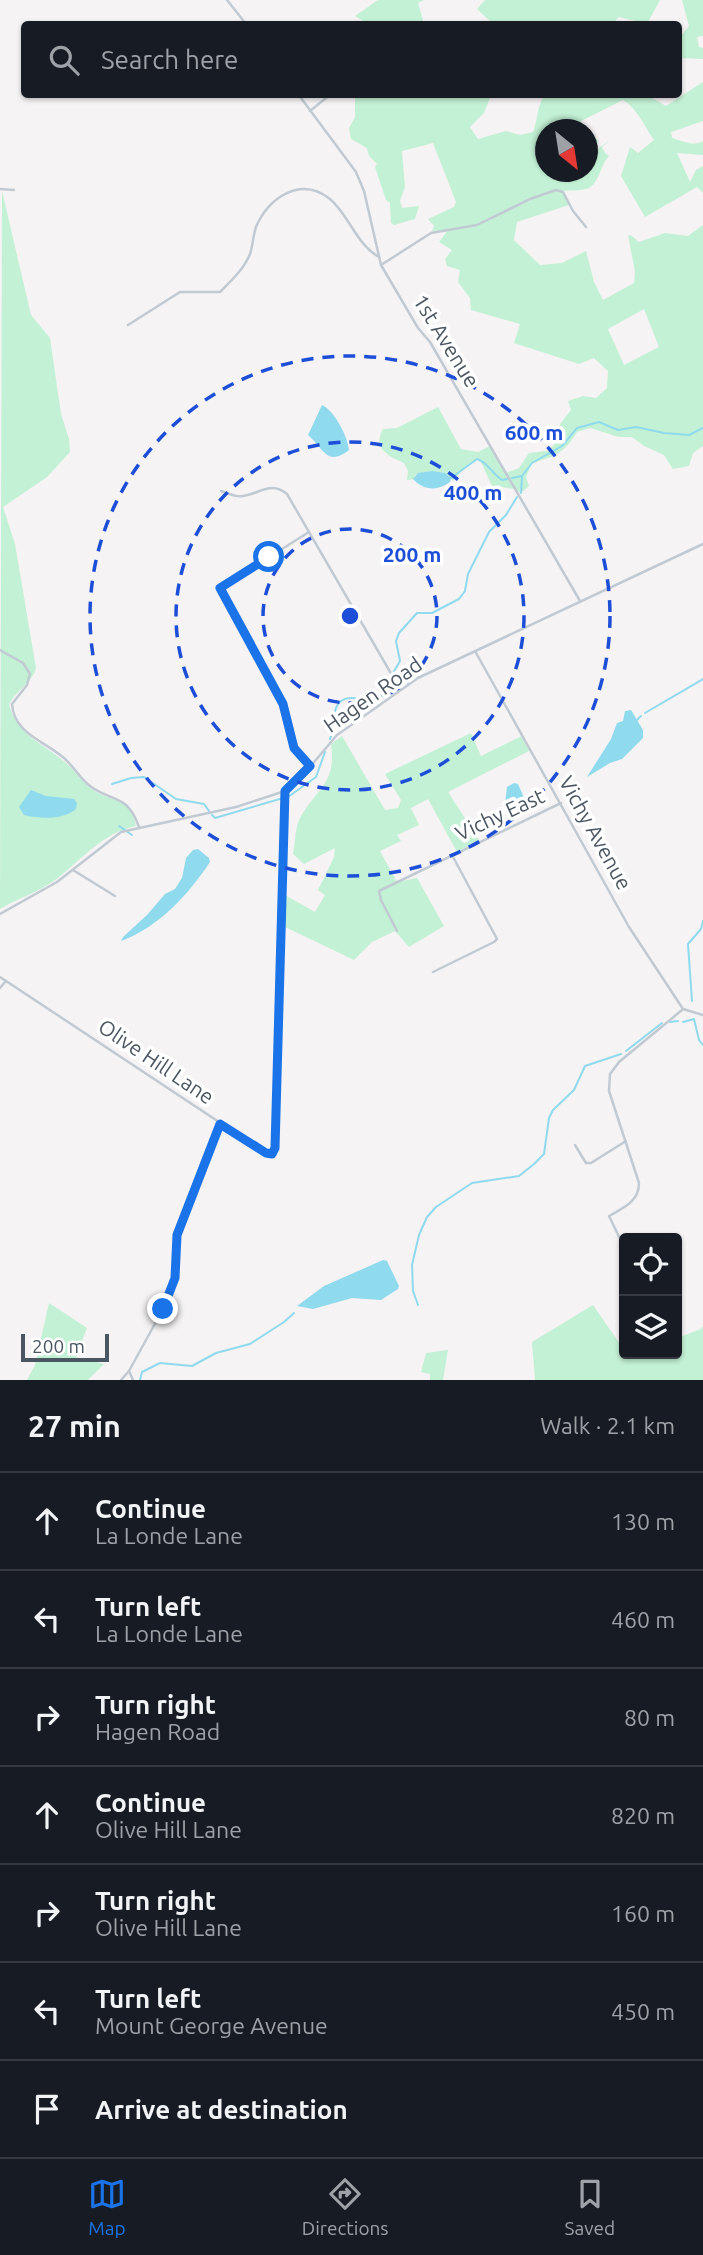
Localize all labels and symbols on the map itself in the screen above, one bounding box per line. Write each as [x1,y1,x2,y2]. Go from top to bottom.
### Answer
north arrow [535,119,598,182]
street label: 1st Avenue [409,290,485,391]
text: 600 m [505,420,563,444]
text: 400 m [444,480,502,504]
route start [253,541,284,572]
text: 200 m [383,542,441,566]
centre of rings [338,604,362,628]
street label: Hagen Road [319,652,426,737]
street label: Vichy Avenue [555,771,637,894]
street label: Vichy East [451,783,548,845]
street label: Olive Hill Lane [94,1014,219,1109]
route end [147,1293,178,1324]
scale bar [21,1331,108,1363]

